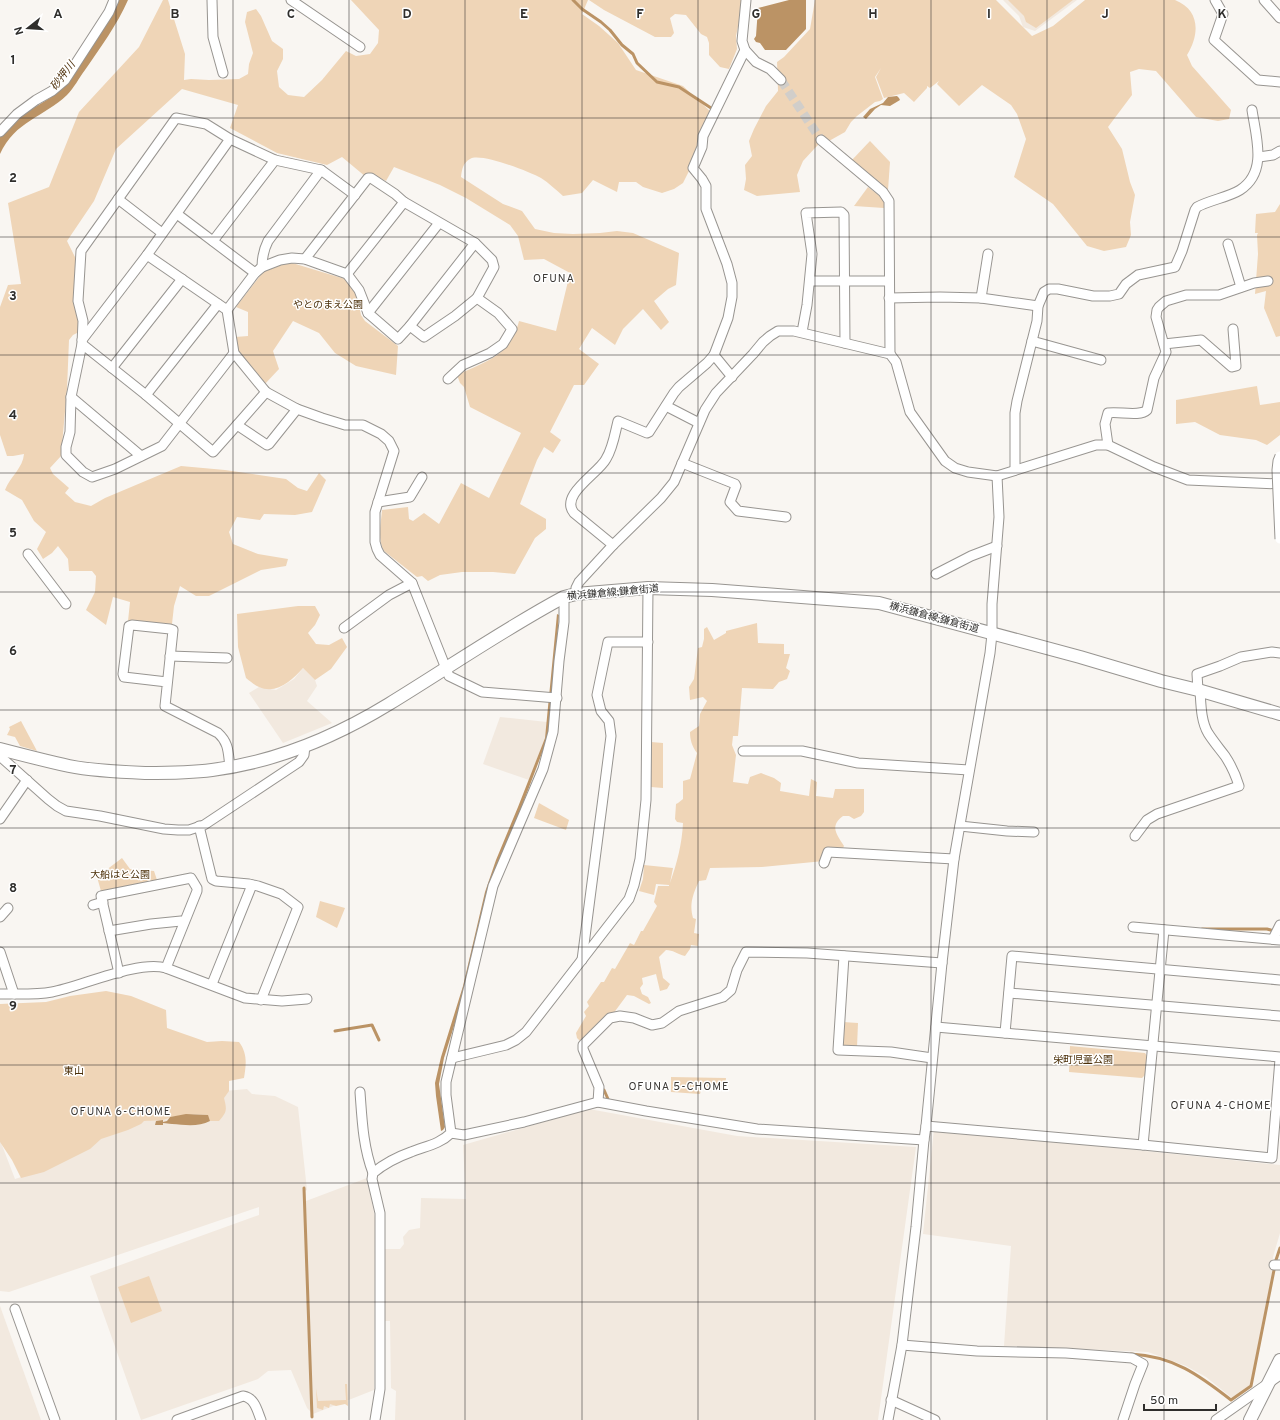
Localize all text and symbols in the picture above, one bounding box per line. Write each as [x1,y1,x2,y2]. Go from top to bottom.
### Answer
text: A [53,7,63,23]
text: B [171,7,180,23]
text: C [287,7,295,23]
text: D [402,7,412,23]
text: E [520,7,528,23]
text: F [636,7,644,23]
text: G [752,7,761,23]
text: H [868,7,878,23]
text: I [987,7,991,23]
text: J [1101,7,1109,23]
text: K [1217,7,1227,23]
north arrow [8,8,48,48]
text: N [12,25,27,36]
text: 1 [10,53,16,69]
water label: 砂押川 [47,58,79,93]
text: 2 [9,171,17,187]
district label: OFUNA [533,272,575,286]
text: 3 [9,289,17,305]
park label: やとのまえ公園 [293,299,363,312]
text: 4 [9,408,17,424]
text: 5 [9,526,17,542]
street label: 横浜鎌倉線;鎌倉街道 [566,583,660,603]
street label: 横浜鎌倉線;鎌倉街道 [888,600,980,636]
text: 6 [9,644,17,660]
text: 7 [10,763,17,779]
park label: 大船はと公園 [90,869,150,882]
text: 8 [9,881,17,897]
text: 9 [9,999,17,1015]
park label: 栄町児童公園 [1053,1054,1113,1067]
park label: 東山 [64,1065,84,1078]
district label: OFUNA 5-CHOME [628,1080,730,1094]
district label: OFUNA 4-CHOME [1170,1099,1272,1113]
district label: OFUNA 6-CHOME [71,1105,171,1119]
scale bar [1144,1386,1216,1412]
text: 50 m [1150,1393,1178,1409]

